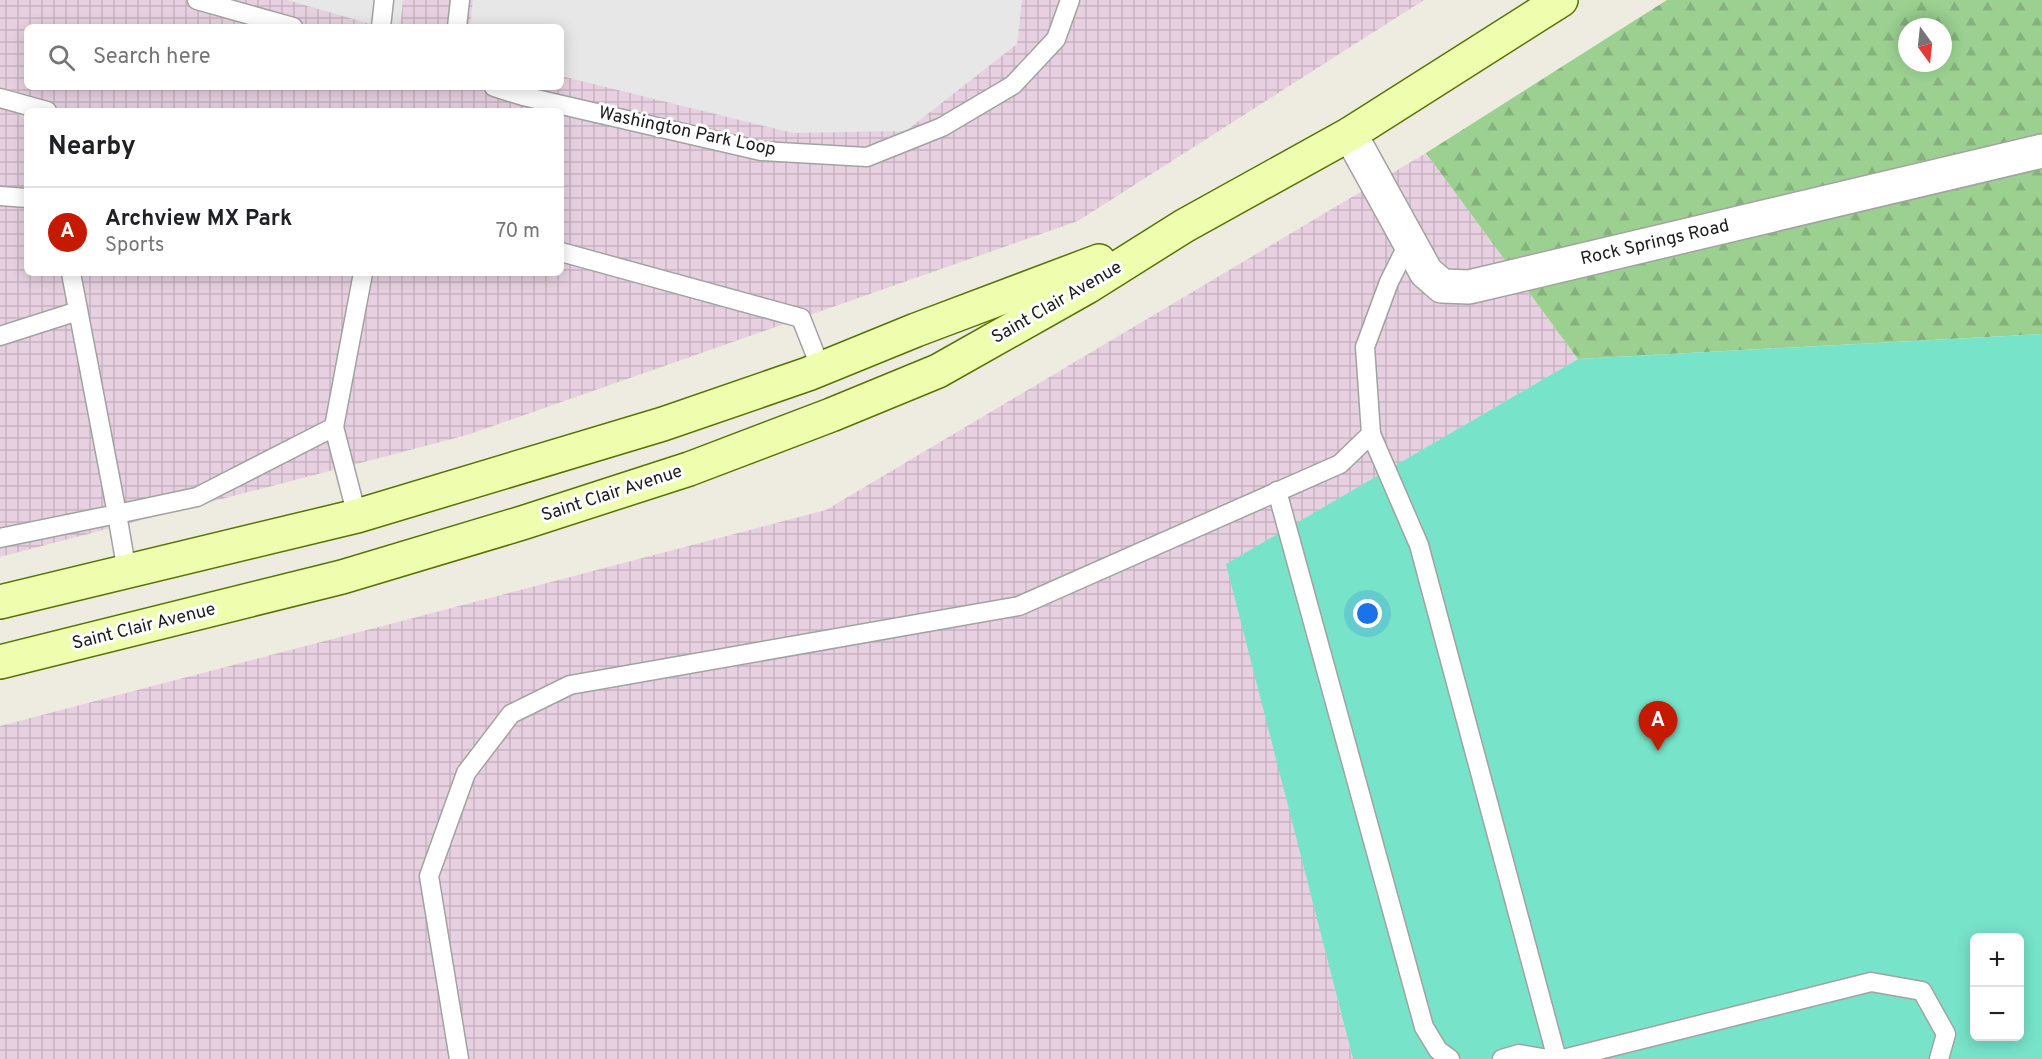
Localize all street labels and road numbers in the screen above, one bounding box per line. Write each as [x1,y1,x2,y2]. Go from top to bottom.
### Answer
street label: Washington Park Loop [596,102,778,162]
street label: Rock Springs Road [1578,215,1732,271]
street label: Saint Clair Avenue [988,256,1126,350]
street label: Saint Clair Avenue [539,460,685,528]
street label: Saint Clair Avenue [70,598,218,656]

